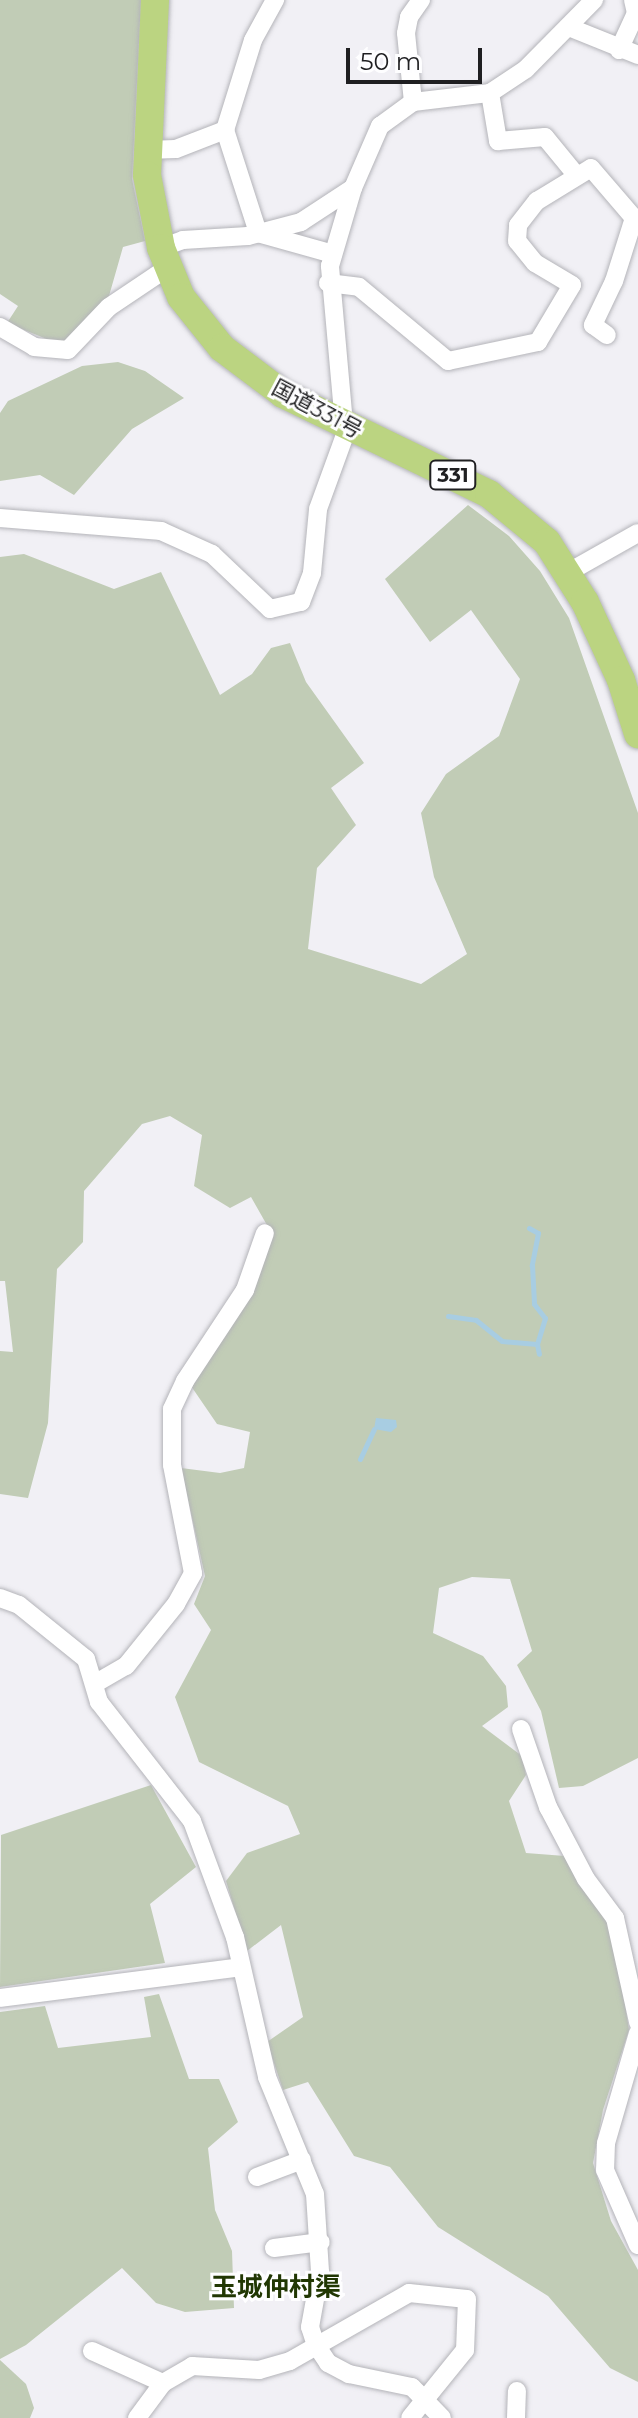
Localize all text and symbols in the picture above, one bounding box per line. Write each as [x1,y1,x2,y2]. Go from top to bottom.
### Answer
scale bar [350,32,486,82]
text: 50 m [360,47,421,76]
street label: 国道331号 [267,374,367,444]
road number: 331 [429,459,477,491]
district label: 玉城仲村渠 [211,2272,341,2304]

